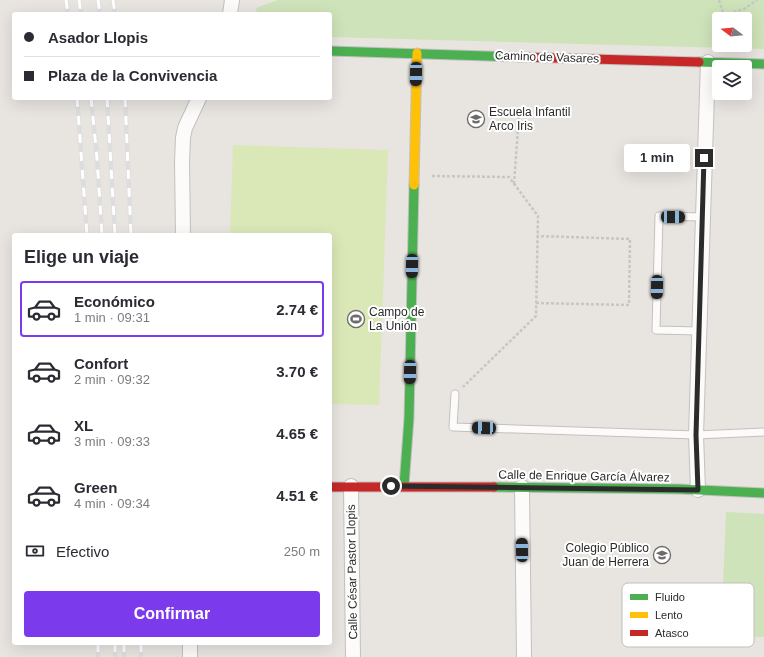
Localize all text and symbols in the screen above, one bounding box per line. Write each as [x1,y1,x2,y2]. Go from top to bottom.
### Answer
north arrow [712,12,752,52]
map controls [712,12,752,100]
text: Asador Llopis [48,29,148,46]
street label: Camino de Vasares [495,48,599,66]
button: layers [712,60,752,100]
car [410,62,422,86]
text: Plaza de la Convivencia [48,67,217,84]
place label: Escuela Infantil Arco Iris [489,105,570,133]
school or university icon: Escuela Infantil Arco Iris [466,109,486,129]
callout: 1 min [624,144,690,172]
route end [695,149,713,167]
text: 1 min [640,150,674,165]
car [661,211,685,223]
text: Elige un viaje [24,247,139,267]
car [406,254,418,278]
car [651,275,663,299]
icon: car [26,291,62,327]
text: Económico [74,293,155,310]
text: 2.74 € [276,301,318,318]
place label: Campo de La Unión [369,305,425,333]
sports icon: Campo de La Unión [346,309,366,329]
text: 1 min · 09:31 [74,310,150,325]
icon: car [26,353,62,389]
text: Confort [74,355,128,372]
car [404,360,416,384]
text: 3.70 € [276,363,318,380]
text: 2 min · 09:32 [74,372,150,387]
icon: car [26,415,62,451]
text: XL [74,417,93,434]
car [472,422,496,434]
text: 4.65 € [276,425,318,442]
text: 3 min · 09:33 [74,434,150,449]
street label: Calle de Enrique García Álvarez [498,467,670,484]
icon: car [26,477,62,513]
route start [382,477,400,495]
text: Green [74,479,117,496]
text: 4.51 € [276,487,318,504]
text: 4 min · 09:34 [74,496,150,511]
street label: Calle César Pastor Llopis [344,504,360,640]
car [516,538,528,562]
icon: cash [24,540,46,562]
place label: Colegio Público Juan de Herrera [562,541,649,569]
text: Efectivo [56,543,109,560]
text: 250 m [284,544,320,559]
school or university icon: Colegio Público Juan de Herrera [652,545,672,565]
legend [622,583,754,647]
button: Confirmar [24,591,320,637]
text: Fluido [655,591,685,603]
text: Lento [655,609,683,621]
text: Atasco [655,627,689,639]

